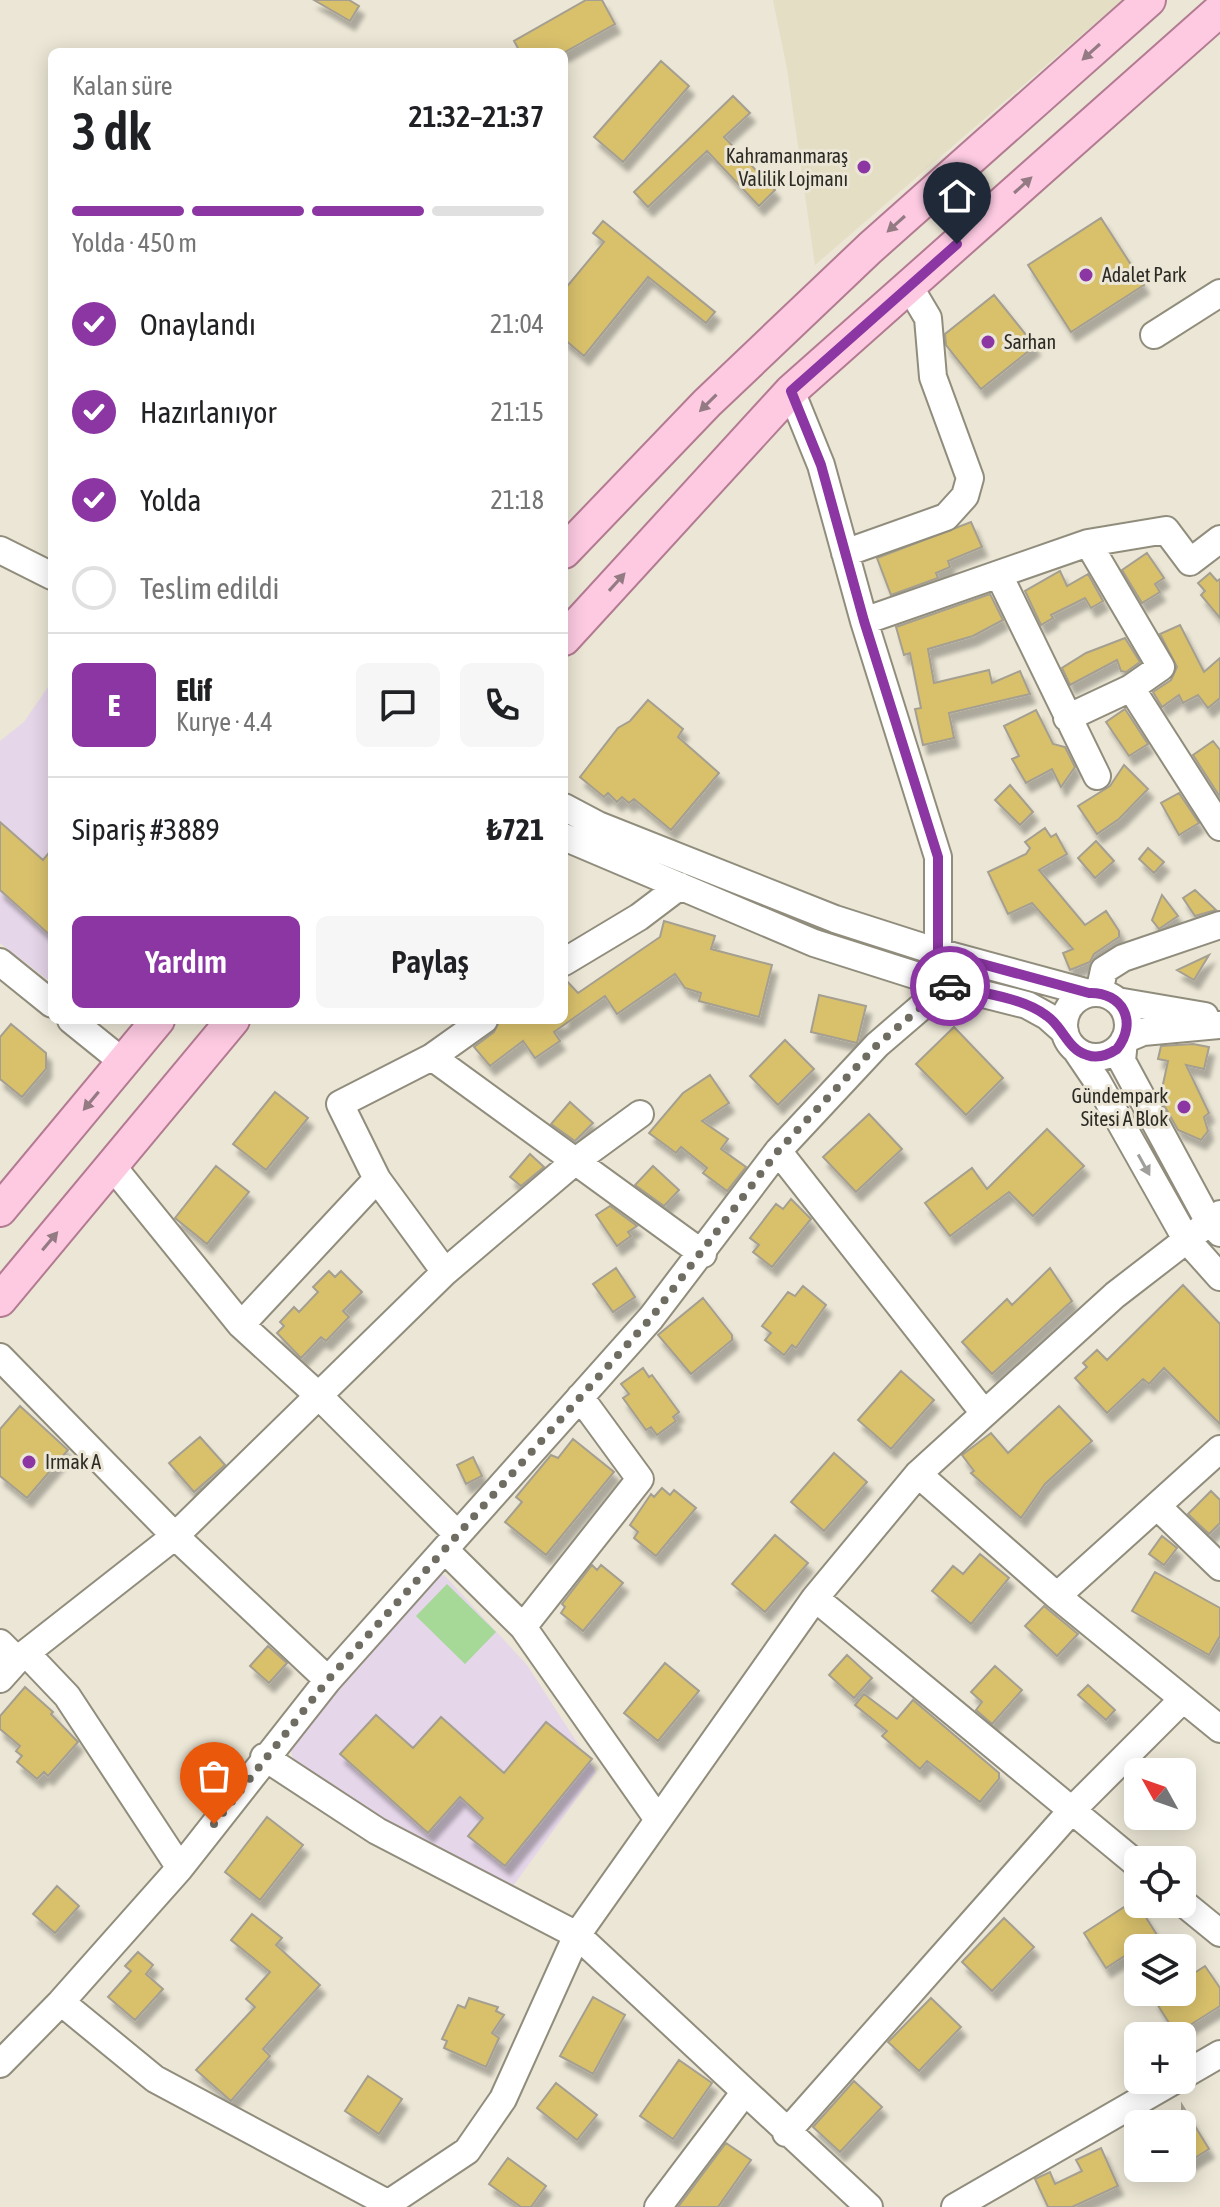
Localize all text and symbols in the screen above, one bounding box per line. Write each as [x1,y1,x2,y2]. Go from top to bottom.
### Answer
one-way arrow [1082,42,1101,60]
text: Kalan süre [72,71,173,101]
text: 21:32–21:37 [409,99,544,133]
text: 3 dk [72,101,151,161]
place label: Kahramanmaraş Valilik Lojmanı [726,144,848,190]
marker: Kahramanmaraş Valilik Lojmanı [855,158,873,176]
pin [923,162,991,244]
icon: home [935,174,979,218]
one-way arrow [1013,177,1032,195]
one-way arrow [887,215,906,233]
text: Yolda · 450 m [72,228,197,258]
place label: Adalet Park [1102,263,1187,286]
marker: Adalet Park [1077,266,1095,284]
icon: check [72,302,116,346]
text: Onaylandı [140,307,256,341]
text: 21:04 [490,309,544,339]
place label: Sarhan [1004,330,1056,353]
marker: Sarhan [979,333,997,351]
icon: check [72,390,116,434]
one-way arrow [699,393,717,412]
text: Hazırlanıyor [140,395,276,429]
text: 21:15 [490,397,544,427]
icon: check [72,478,116,522]
text: Yolda [140,483,201,517]
text: 21:18 [490,485,544,515]
text: Teslim edildi [140,571,280,605]
one-way arrow [607,572,625,591]
button: chat [356,663,440,747]
button: phone [460,663,544,747]
text: Elif [176,673,212,707]
text: E [108,688,120,722]
text: Kurye · 4.4 [176,707,273,737]
text: Sipariş #3889 [72,812,220,846]
text: ₺721 [487,812,544,846]
button: Yardım [72,916,300,1008]
button: Paylaş [316,916,544,1008]
courier [910,946,990,1026]
icon: car [928,964,972,1008]
place label: Gündempark Sitesi A Blok [1072,1084,1168,1130]
one-way arrow [83,1091,100,1111]
marker: Gündempark Sitesi A Blok [1175,1098,1193,1116]
one-way arrow [1137,1154,1151,1176]
one-way arrow [41,1231,58,1251]
place label: Irmak A [45,1450,101,1473]
marker: Irmak A [20,1453,38,1471]
pin [180,1742,248,1824]
icon: bag [192,1754,236,1798]
north arrow [1124,1758,1196,1830]
map controls [1124,1758,1196,2182]
button: locate [1124,1846,1196,1918]
button: layers [1124,1934,1196,2006]
button: + [1124,2022,1196,2094]
button: − [1124,2110,1196,2182]

